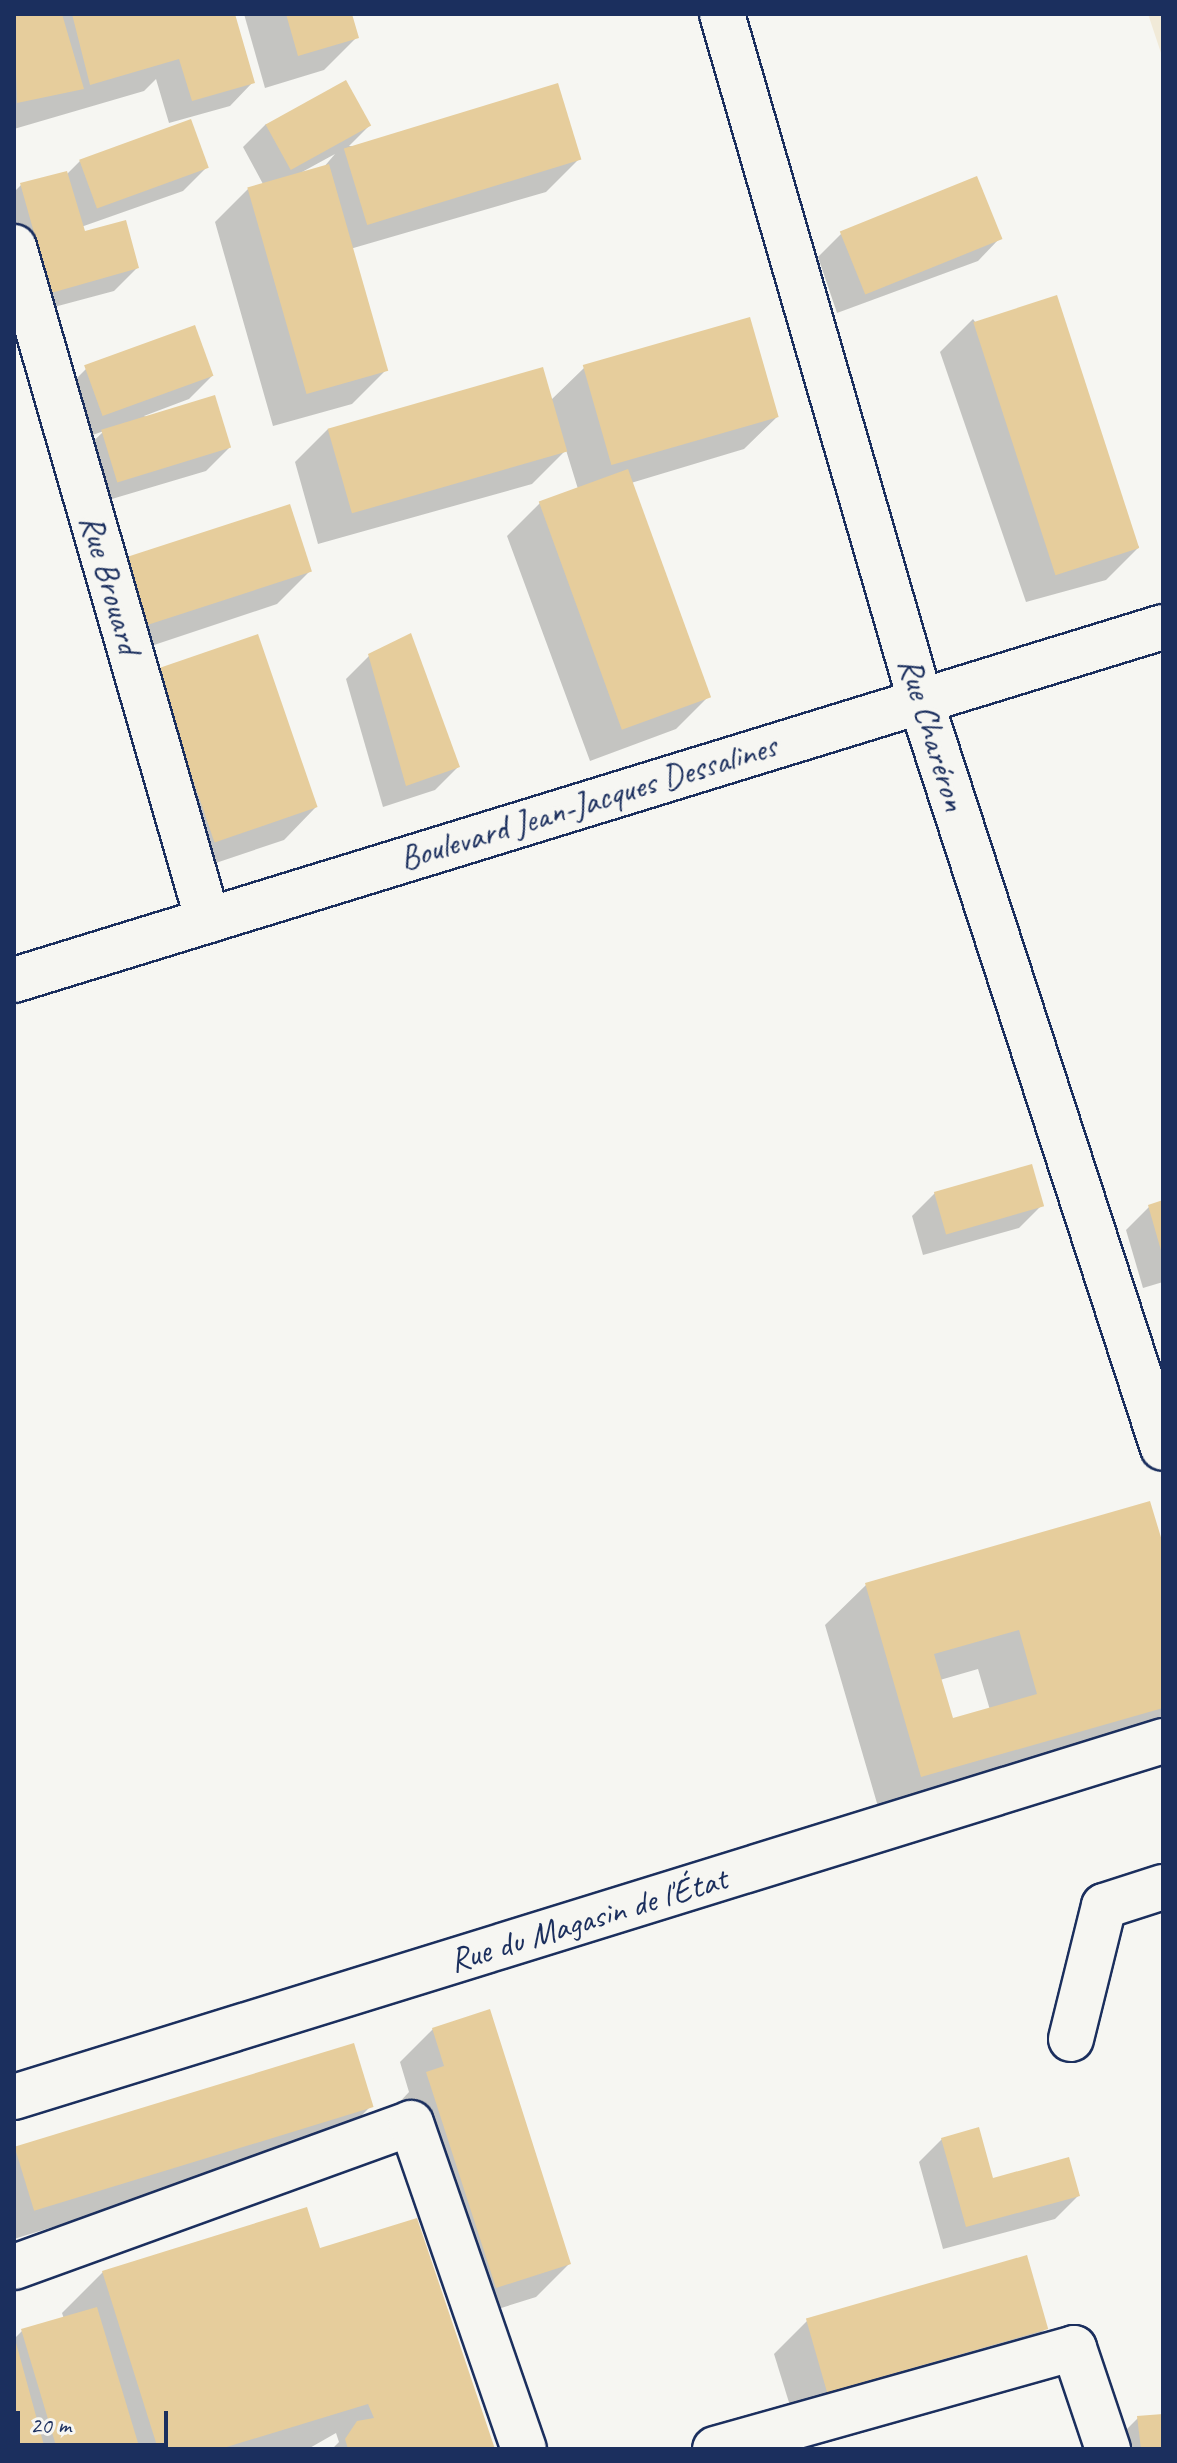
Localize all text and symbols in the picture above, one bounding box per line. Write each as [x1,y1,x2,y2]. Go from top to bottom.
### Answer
street label: Rue Brouard [72,510,150,658]
street label: Rue Charéron [890,652,976,816]
street label: Boulevard Jean-Jacques Dessalines [395,725,781,879]
street label: Rue du Magasin de l'État [444,1857,732,1981]
scale bar [20,2395,172,2445]
text: 20 m [30,2410,71,2440]

